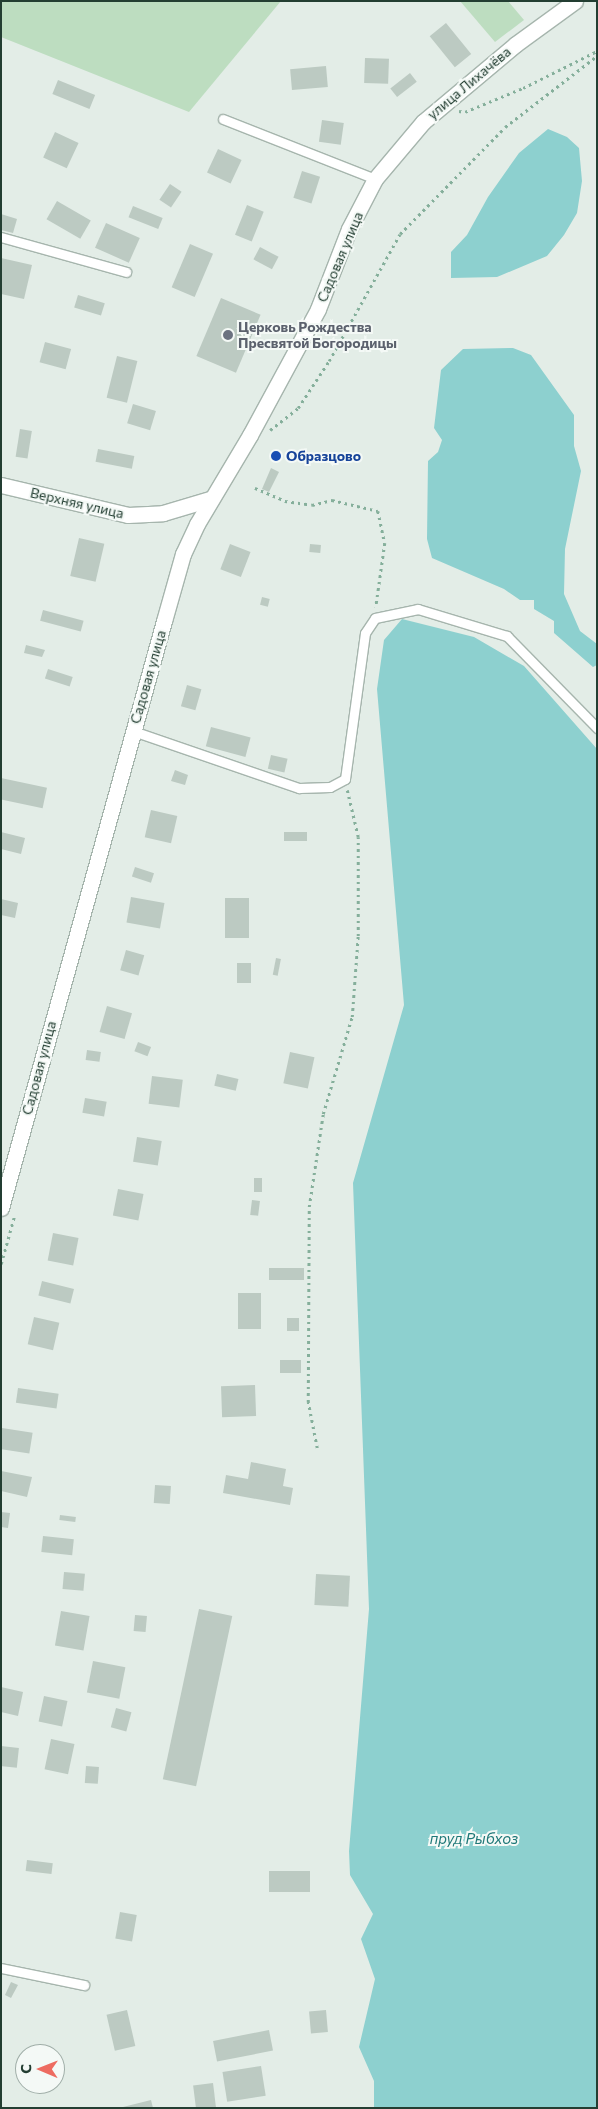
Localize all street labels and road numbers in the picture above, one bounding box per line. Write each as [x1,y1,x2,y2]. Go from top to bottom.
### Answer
street label: улица Лихачёва [424,43,514,123]
street label: Садовая улица [313,209,367,305]
street label: Верхняя улица [29,484,125,522]
street label: Садовая улица [127,628,169,726]
street label: Садовая улица [18,1019,60,1117]

